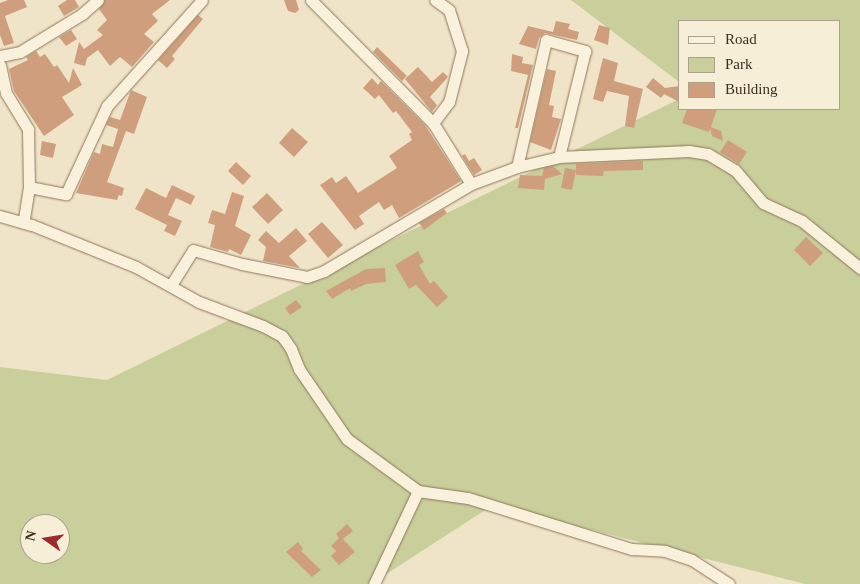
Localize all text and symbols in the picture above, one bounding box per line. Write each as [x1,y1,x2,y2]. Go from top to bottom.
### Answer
legend [678,20,840,110]
text: Road [725,31,757,47]
text: Park [725,56,753,72]
text: Building [725,81,778,97]
north arrow [20,514,70,564]
text: N [22,529,39,542]

